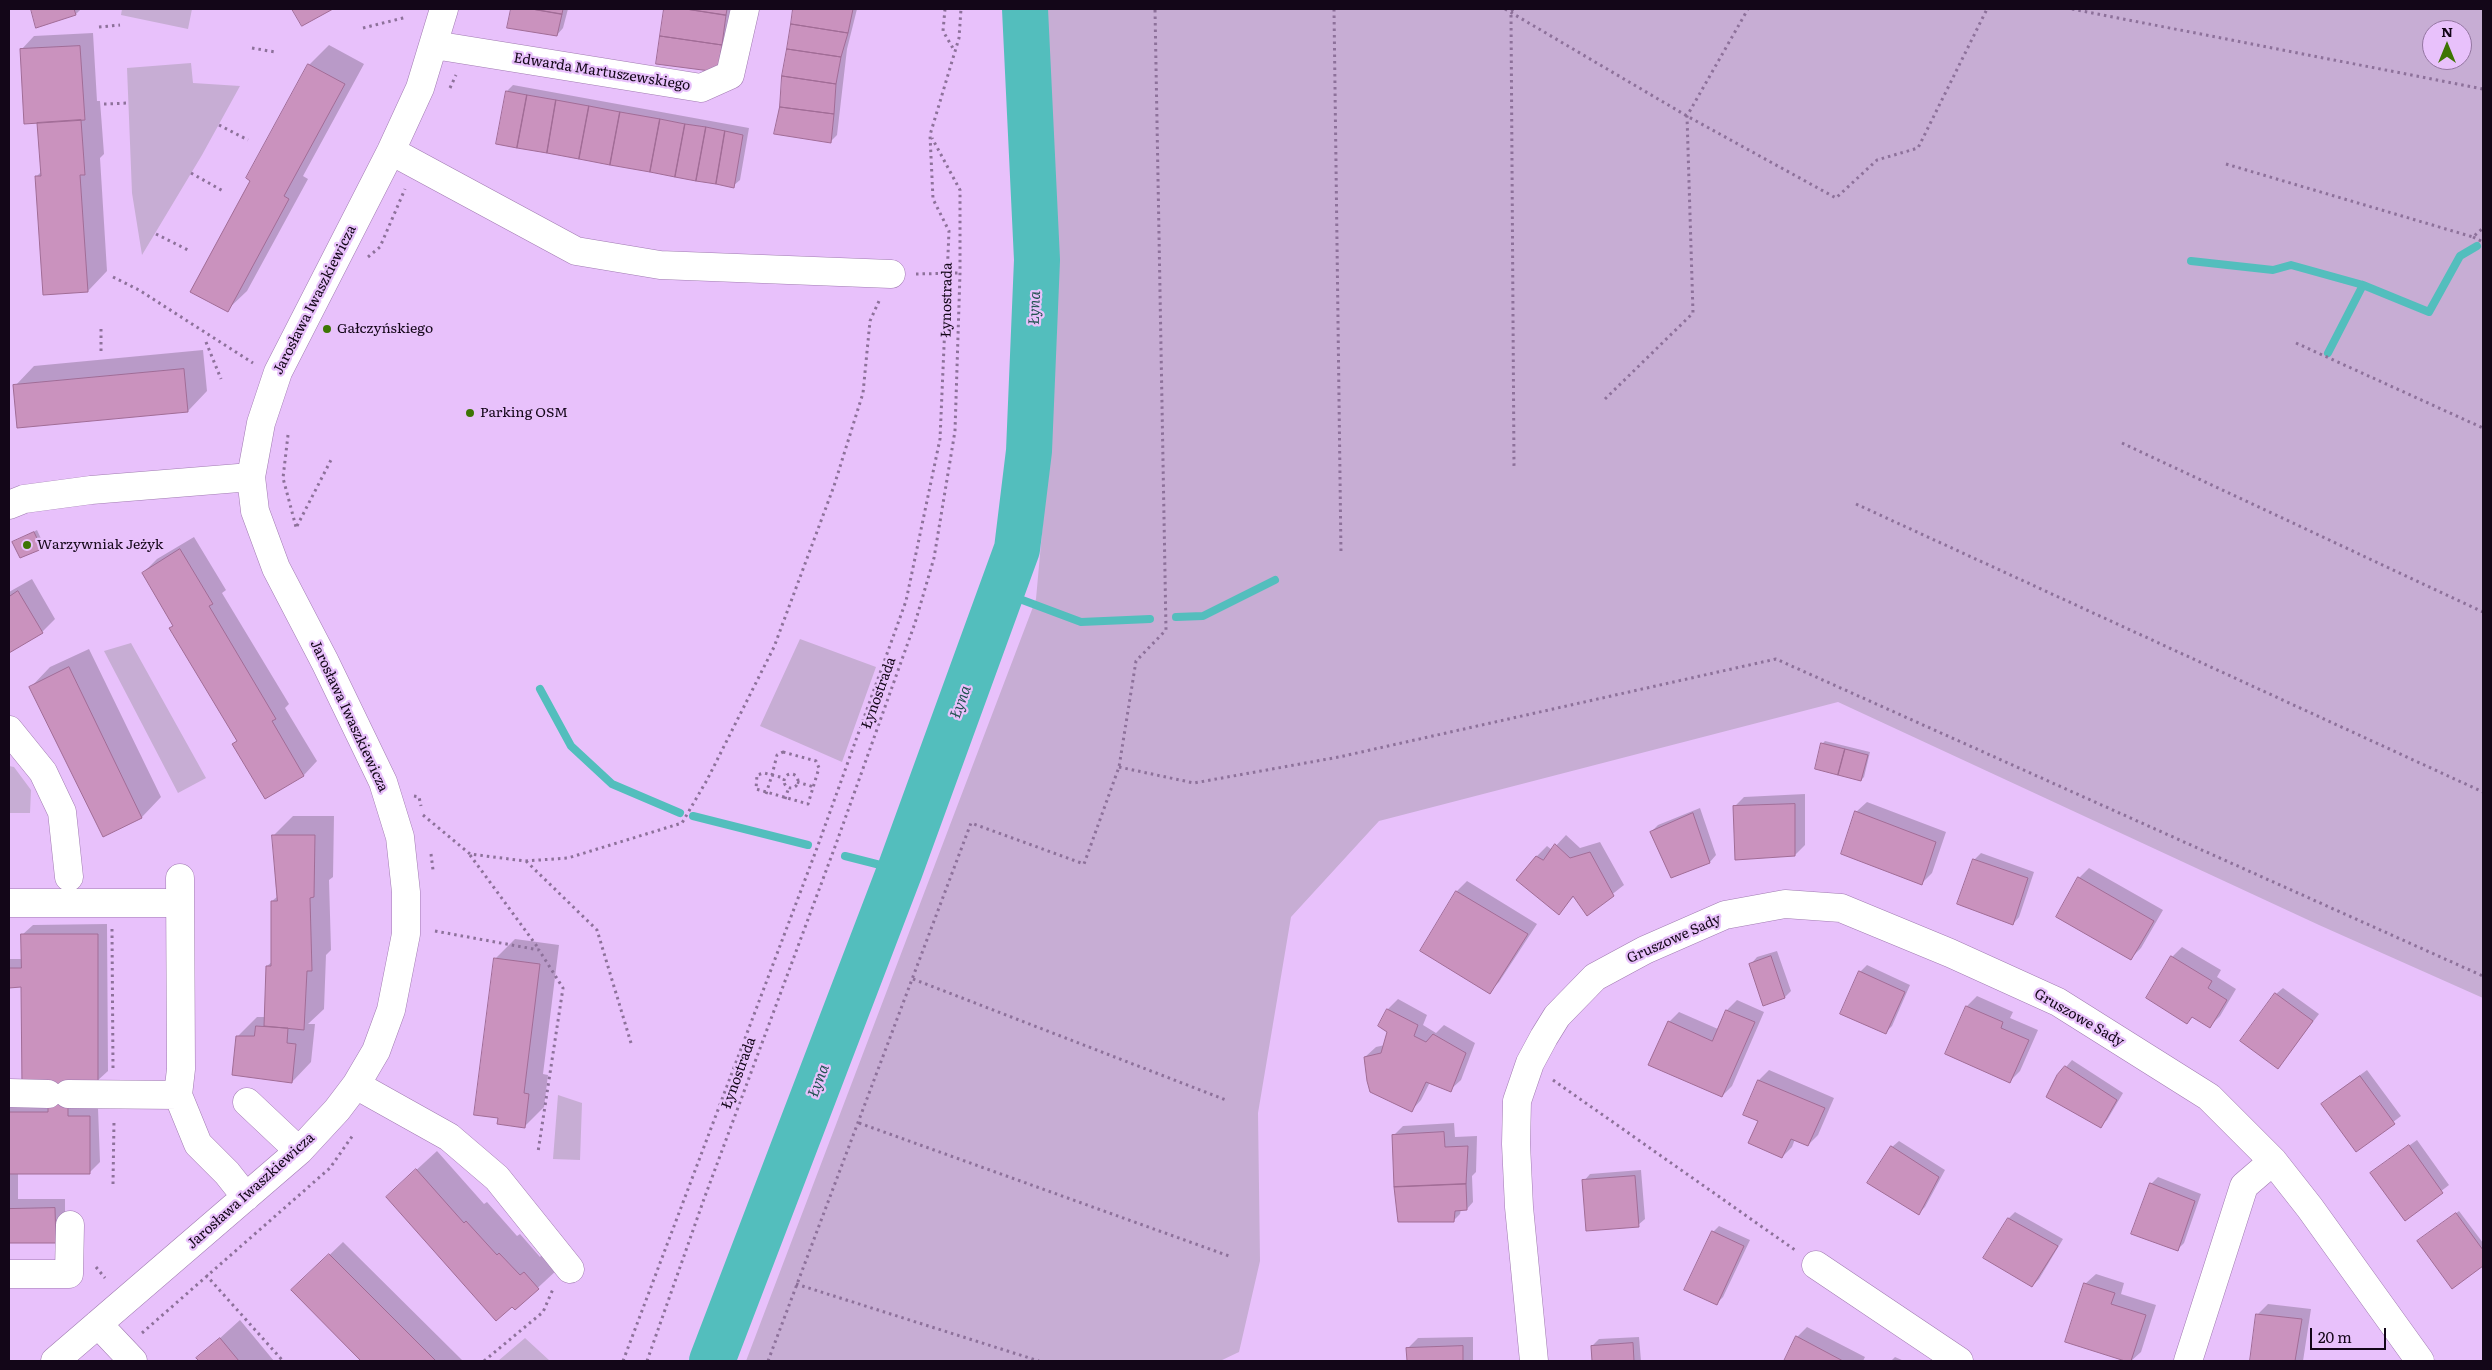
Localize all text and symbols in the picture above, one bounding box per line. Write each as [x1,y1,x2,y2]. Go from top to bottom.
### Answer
north arrow [2422,20,2472,70]
text: N [2441,21,2453,41]
street label: Edwarda Martuszewskiego [512,50,692,94]
street label: Jarosława Iwaszkiewicza [270,222,360,378]
street label: Łynostrada [938,262,956,338]
water label: Łyna [1025,291,1045,325]
place label: Gałczyńskiego [337,321,433,337]
marker: Gałczyńskiego [321,323,333,335]
place label: Parking OSM [480,405,568,421]
marker: Parking OSM [464,407,476,419]
place label: Warzywniak Jeżyk [37,537,163,553]
marker: Warzywniak Jeżyk [21,539,33,551]
street label: Jarosława Iwaszkiewicza [306,637,392,795]
street label: Łynostrada [858,655,900,731]
water label: Łyna [947,683,975,721]
street label: Gruszowe Sady [1624,911,1724,967]
street label: Gruszowe Sady [2031,986,2127,1050]
street label: Łynostrada [718,1035,760,1111]
water label: Łyna [805,1062,833,1100]
street label: Jarosława Iwaszkiewicza [184,1129,318,1253]
scale bar [2312,1318,2388,1350]
text: 20 m [2318,1325,2352,1348]

